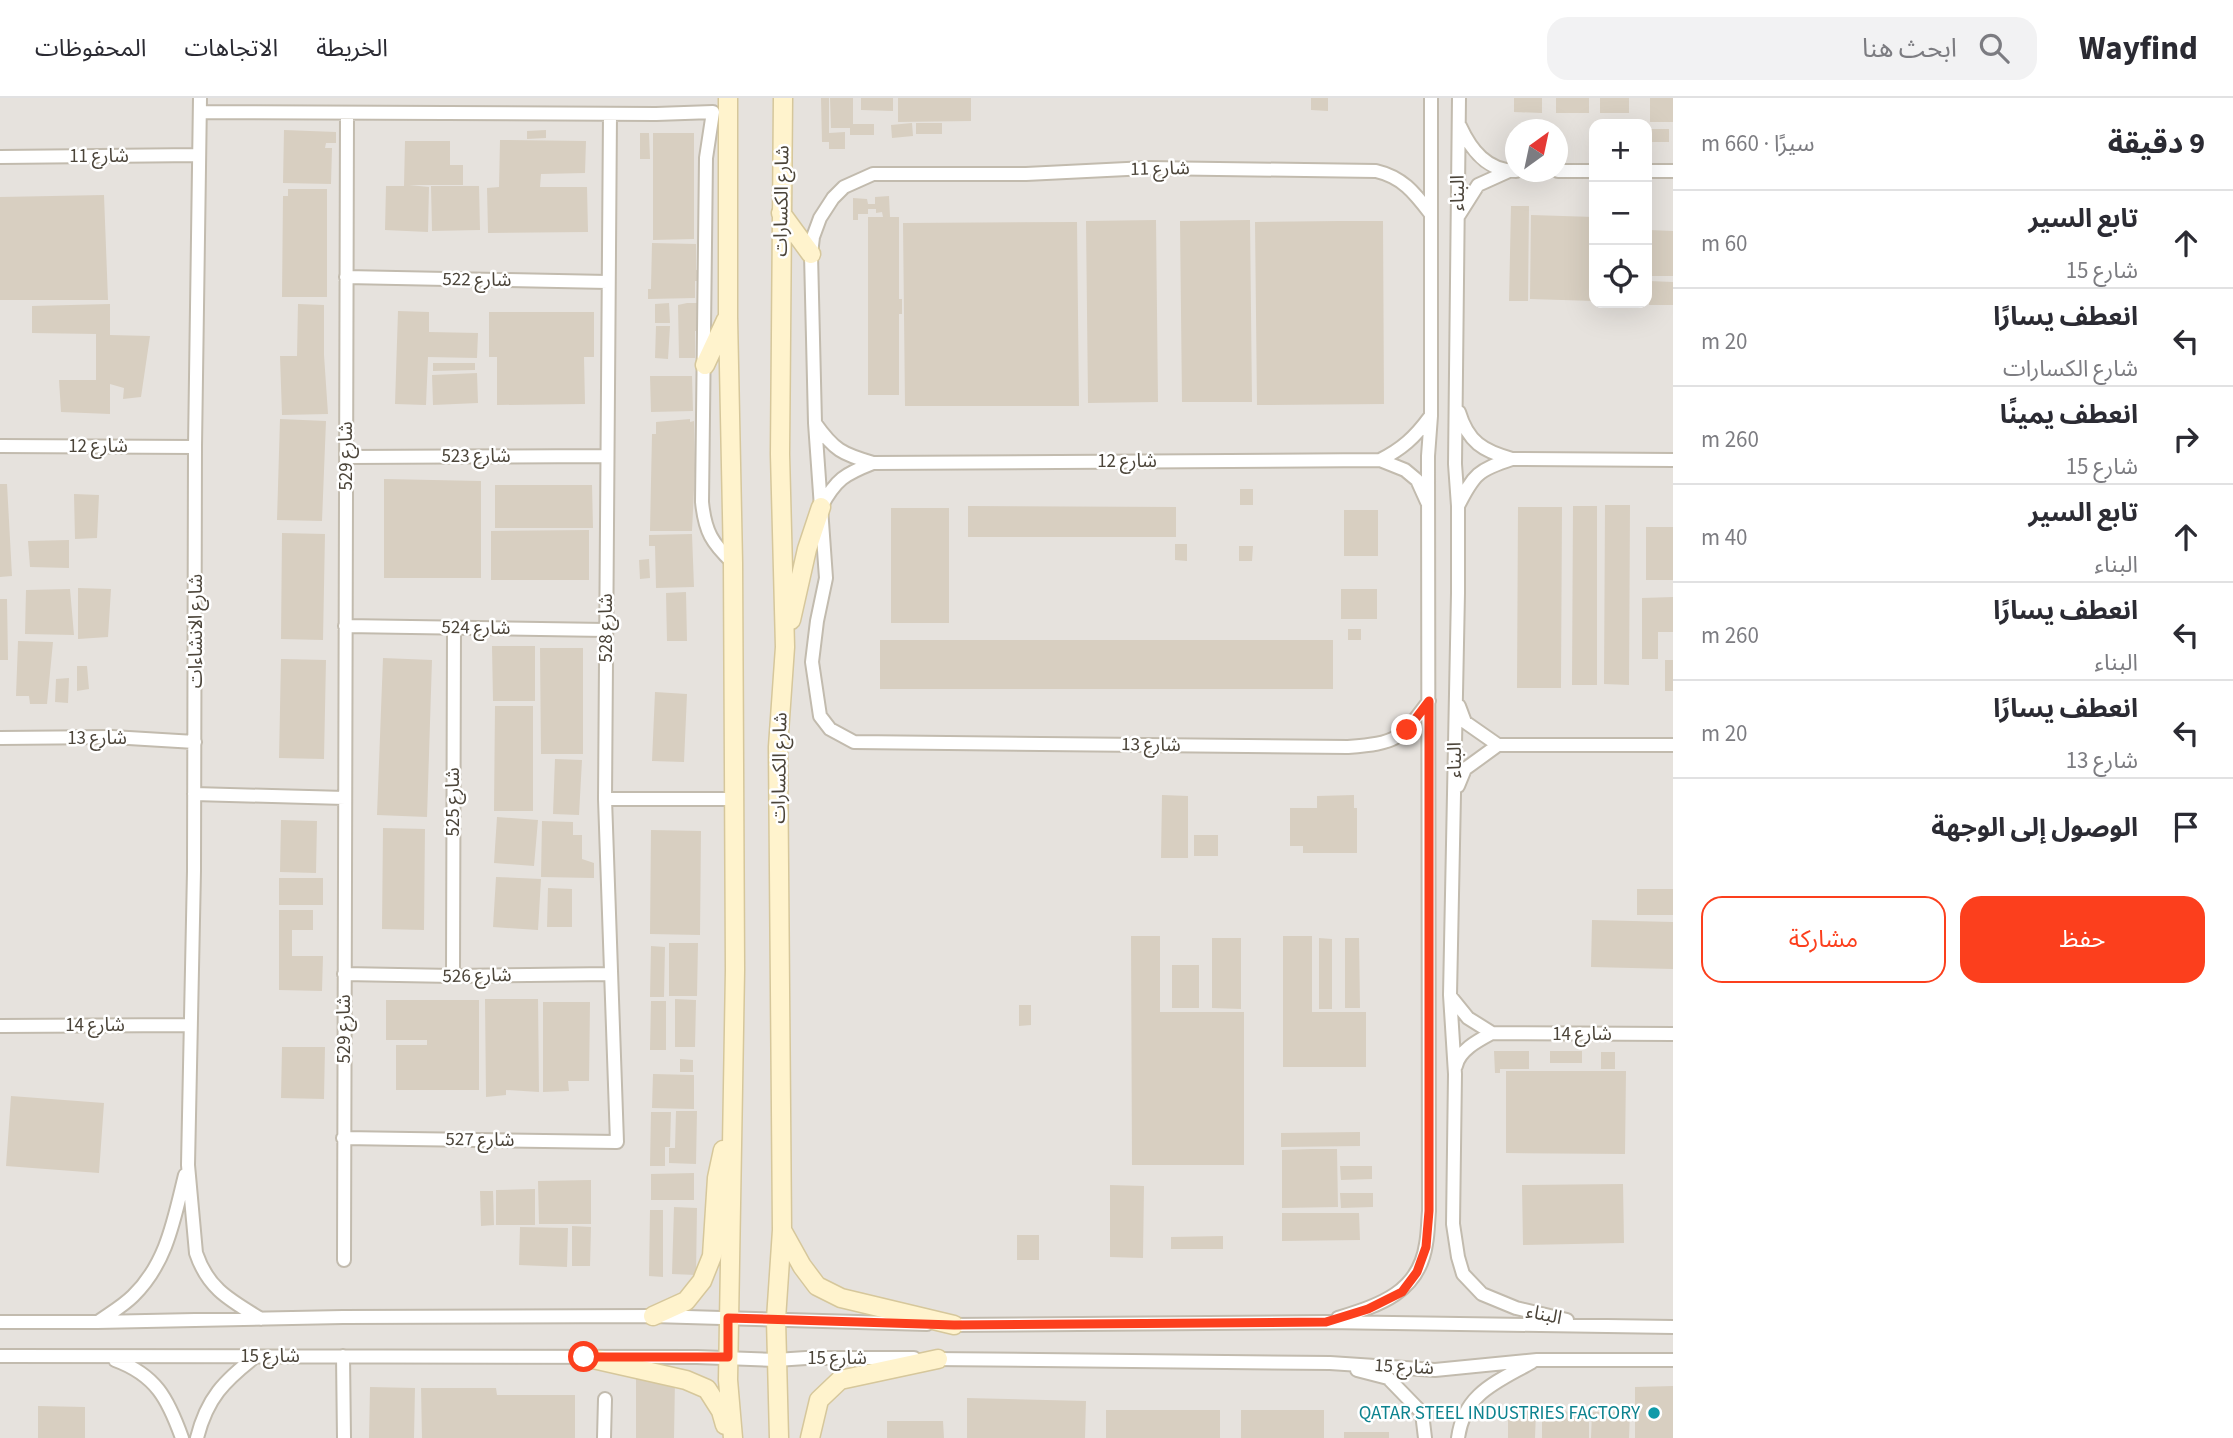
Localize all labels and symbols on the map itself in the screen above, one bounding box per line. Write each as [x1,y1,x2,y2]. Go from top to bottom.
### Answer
north arrow [1505,119,1568,182]
street label: شارع 11 [69,143,129,170]
street label: شارع الكسارات [768,145,796,257]
street label: شارع 11 [1130,155,1190,183]
street label: البناء [1445,175,1472,211]
street label: شارع 522 [442,266,512,294]
street label: شارع 529 [333,421,360,491]
street label: شارع 12 [68,433,128,460]
street label: شارع 523 [441,443,511,470]
street label: شارع 12 [1097,448,1157,475]
street label: شارع الانشاءات [183,574,210,688]
street label: شارع 528 [593,593,620,663]
street label: شارع 524 [441,614,511,642]
street label: شارع الكسارات [766,712,794,824]
route end [1391,714,1422,745]
street label: شارع 13 [67,725,127,752]
street label: شارع 13 [1121,731,1181,759]
street label: البناء [1442,742,1469,778]
street label: شارع 525 [440,767,467,837]
street label: شارع 526 [442,962,512,990]
street label: شارع 529 [331,994,358,1064]
street label: شارع 14 [65,1012,125,1039]
street label: شارع 14 [1552,1021,1612,1048]
street label: شارع 527 [445,1126,515,1154]
street label: البناء [1524,1298,1564,1332]
route start [568,1341,599,1372]
street label: شارع 15 [240,1343,300,1370]
street label: شارع 15 [807,1345,867,1372]
street label: شارع 15 [1373,1352,1435,1382]
place label: QATAR STEEL INDUSTRIES FACTORY [1359,1400,1641,1427]
marker: QATAR STEEL INDUSTRIES FACTORY [1646,1405,1662,1421]

